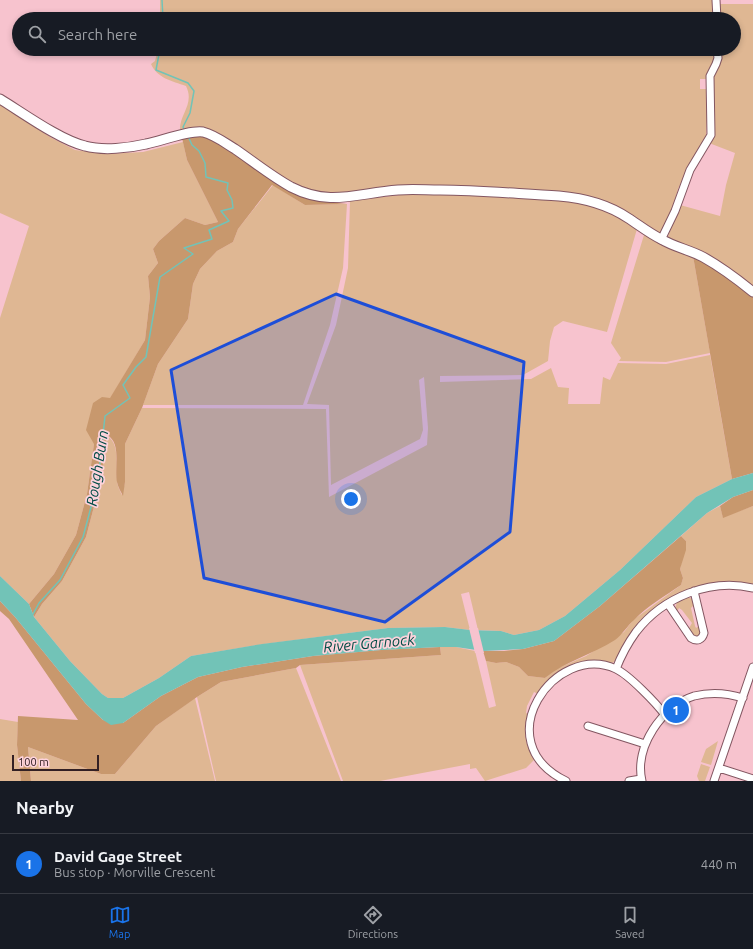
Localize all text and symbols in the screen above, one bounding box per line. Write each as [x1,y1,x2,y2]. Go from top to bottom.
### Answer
search box [12,12,741,56]
icon: search [26,23,48,45]
text: Search here [58,26,137,43]
water label: Rough Burn [83,429,111,507]
your location [341,489,361,509]
water label: River Garnock [323,631,416,655]
pin: 1 [663,695,689,725]
scale bar [12,753,99,772]
text: 100 m [18,756,49,768]
text: Nearby [16,798,74,817]
text: David Gage Street [54,848,182,865]
text: 1 [25,857,33,871]
text: 440 m [701,857,737,871]
text: Bus stop · Morville Crescent [54,865,215,879]
tab: Map [109,904,131,940]
tab: Directions [348,904,398,940]
tab: Saved [615,904,644,940]

